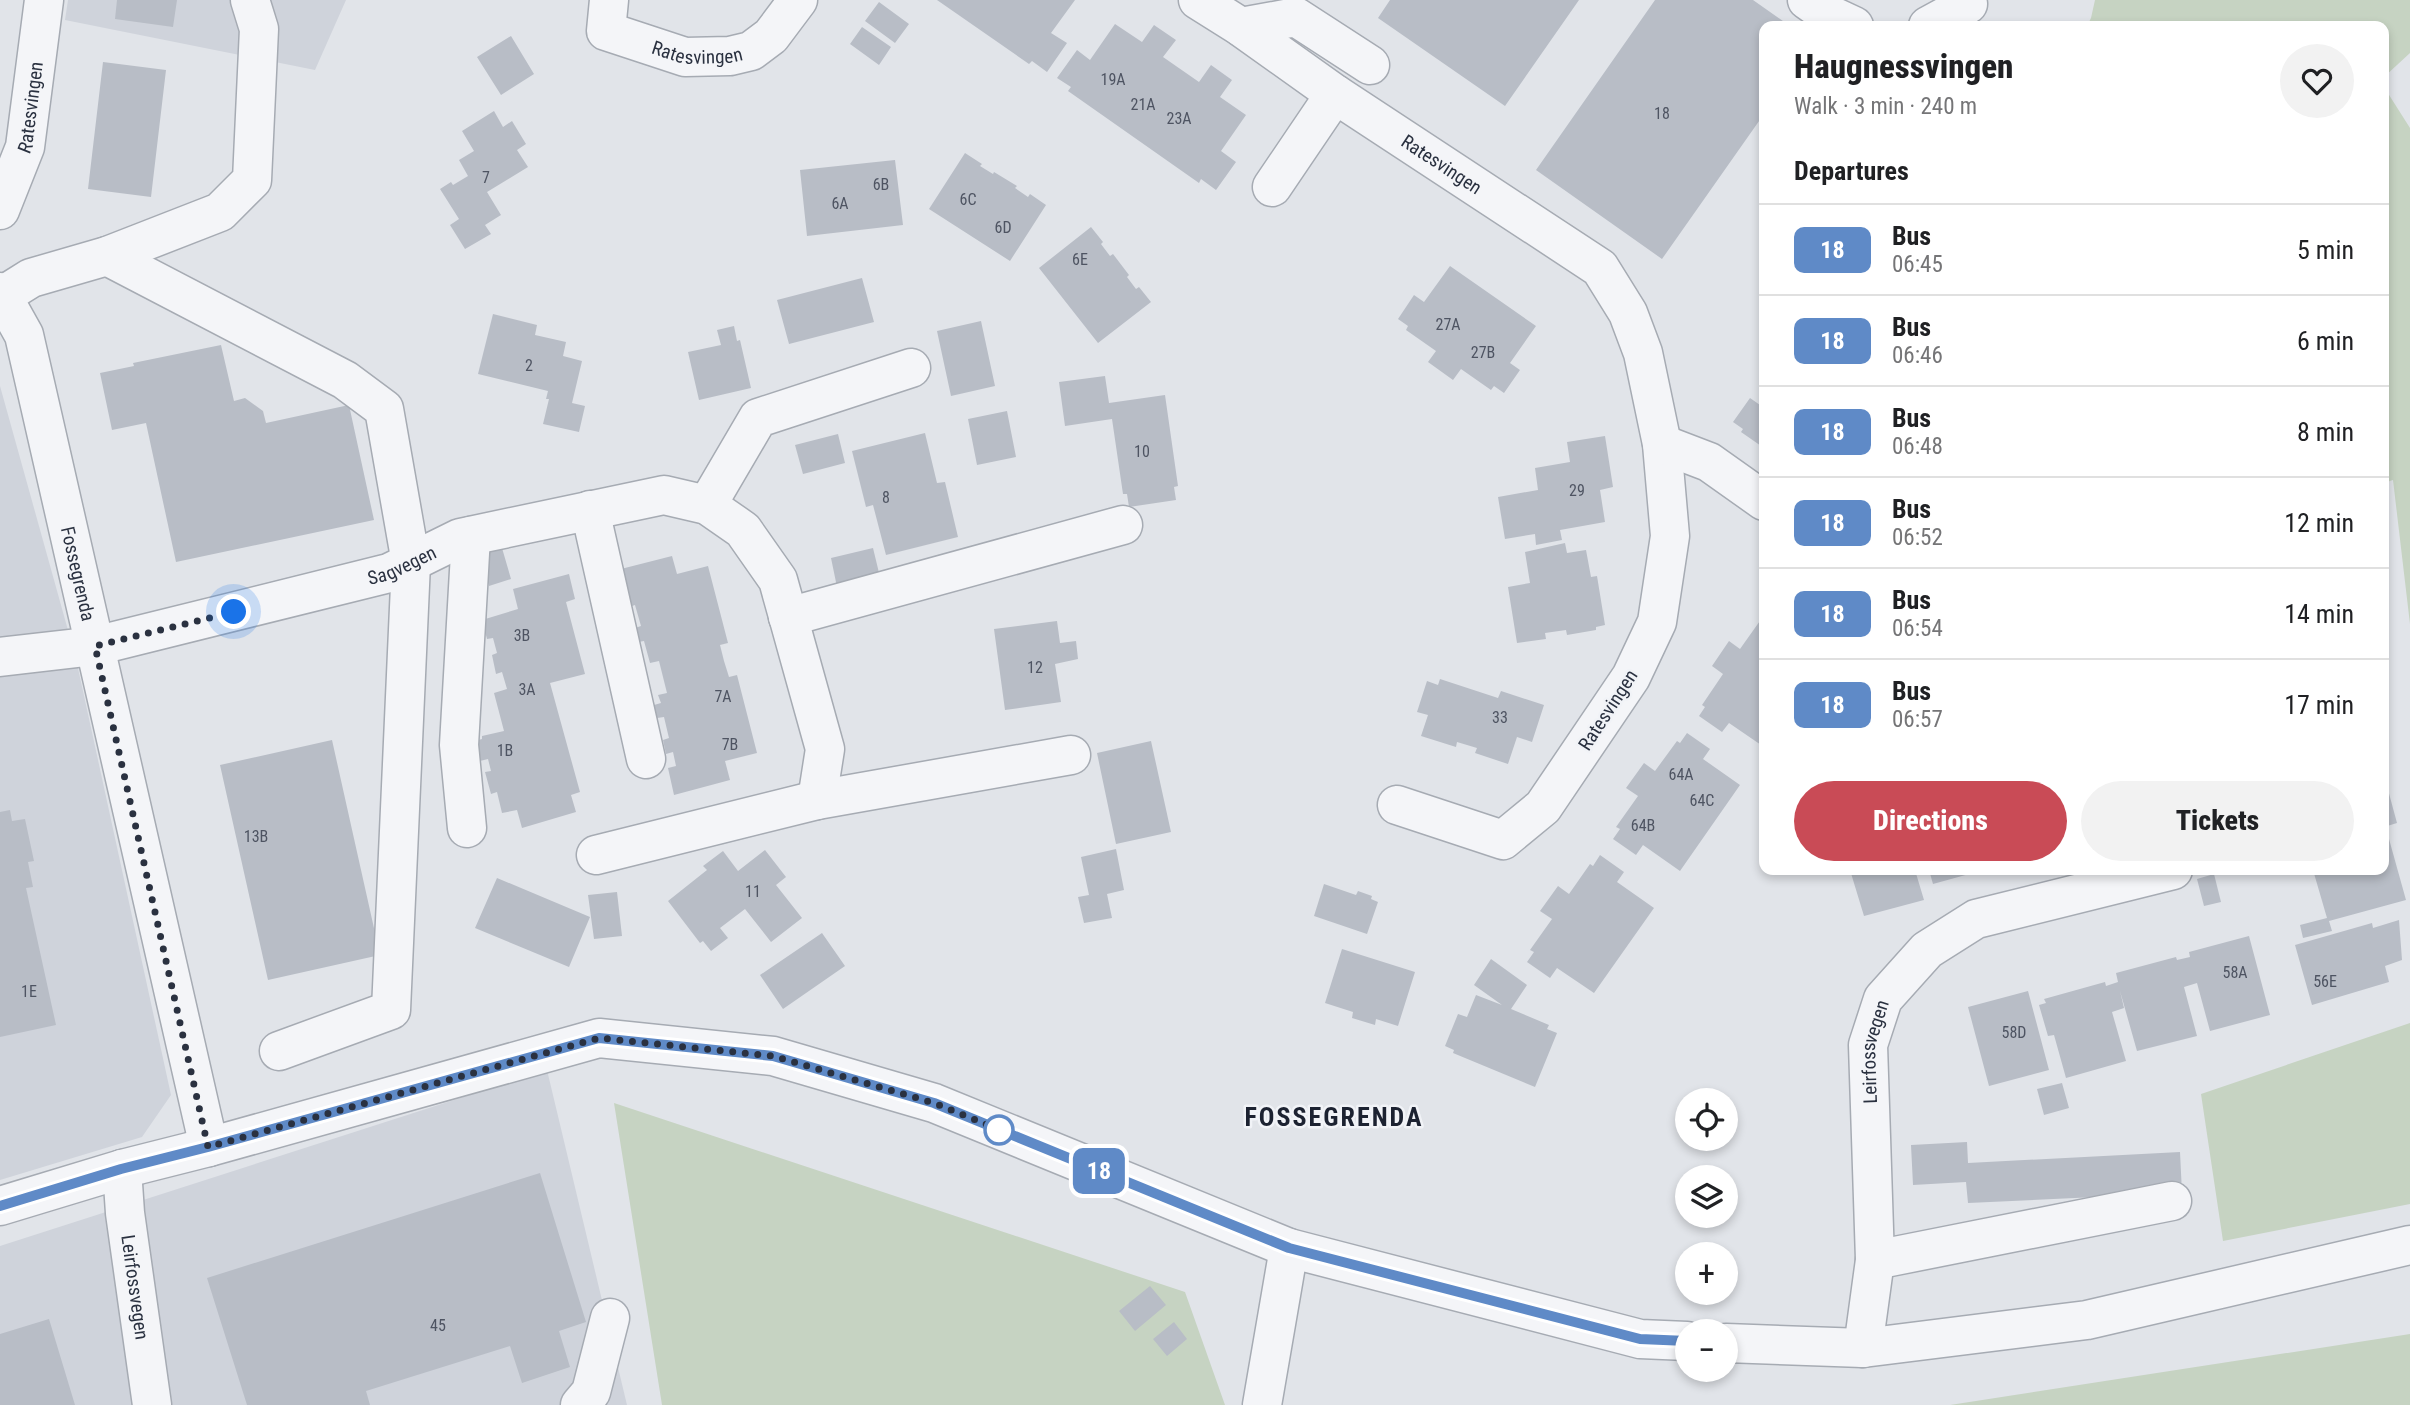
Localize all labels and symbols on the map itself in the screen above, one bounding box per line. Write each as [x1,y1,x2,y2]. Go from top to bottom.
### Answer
street label: Ratesvingen [649,35,745,69]
street label: Ratesvingen [12,60,47,156]
house number: 19A [1100,70,1126,89]
house number: 21A [1130,95,1156,114]
house number: 18 [1654,104,1670,123]
house number: 23A [1166,109,1192,128]
street label: Ratesvingen [1397,129,1486,199]
house number: 7 [482,168,490,187]
house number: 6B [873,175,889,194]
house number: 6C [960,190,976,209]
house number: 6A [831,194,849,213]
house number: 6D [994,218,1012,237]
house number: 6E [1072,250,1088,269]
house number: 27A [1435,315,1461,334]
house number: 27B [1471,343,1495,362]
house number: 2 [525,356,533,375]
house number: 10 [1134,442,1150,461]
house number: 29 [1569,481,1585,500]
house number: 8 [882,488,890,507]
street label: Fossegrenda [56,524,100,623]
street label: Sagvegen [365,540,440,589]
your location [216,594,251,629]
house number: 3B [514,626,530,645]
house number: 12 [1027,658,1043,677]
street label: Ratesvingen [1573,665,1643,755]
house number: 3A [518,680,536,699]
house number: 7A [714,687,732,706]
house number: 33 [1492,708,1508,727]
house number: 7B [722,735,738,754]
house number: 1B [497,741,513,760]
house number: 64A [1668,765,1694,784]
house number: 64C [1690,791,1714,810]
house number: 64B [1631,816,1655,835]
house number: 13B [244,827,268,846]
house number: 11 [745,882,761,901]
house number: 58A [2222,963,2248,982]
house number: 56E [2313,972,2337,991]
house number: 1E [21,982,37,1001]
street label: Leirfossvegen [1856,997,1893,1104]
house number: 58D [2002,1023,2026,1042]
district label: FOSSEGRENDA [1244,1102,1424,1132]
unlabelled marker [984,1115,1014,1145]
line badge: 18 [1068,1148,1130,1194]
street label: Leirfossvegen [117,1233,154,1341]
house number: 45 [430,1316,446,1335]

